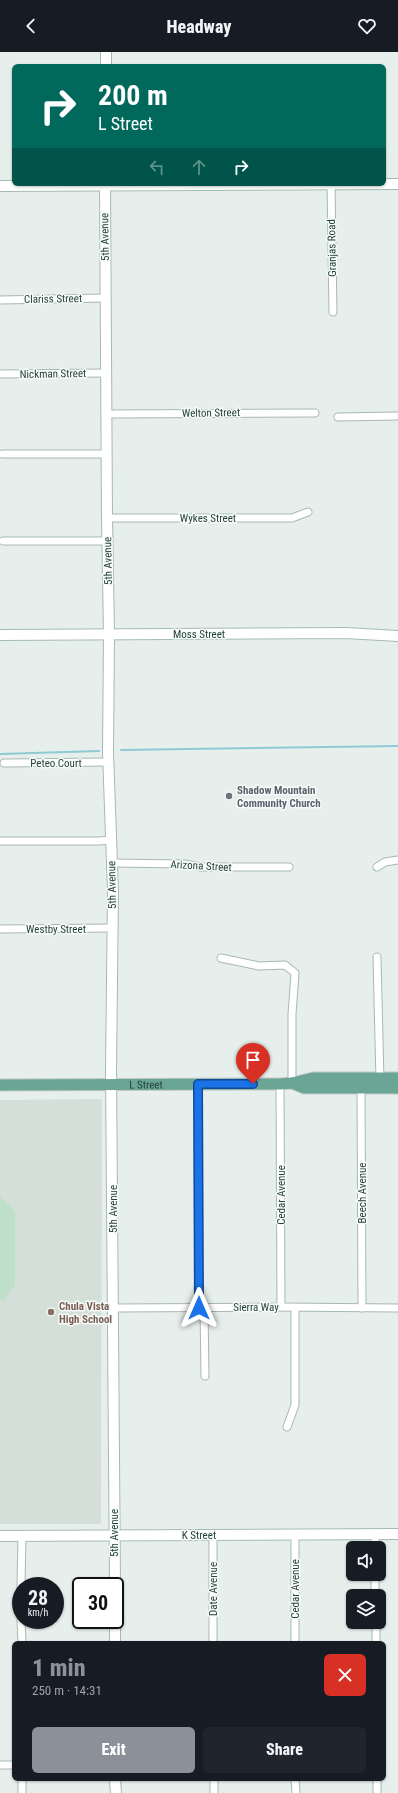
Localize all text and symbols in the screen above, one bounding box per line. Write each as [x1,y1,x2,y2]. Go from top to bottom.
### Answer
icon: back [20,15,42,37]
icon: heart [356,15,378,37]
text: Headway [167,16,231,37]
text: 200 m [98,79,168,112]
icon: right [32,80,84,132]
text: L Street [98,113,153,134]
icon: left [146,156,168,178]
icon: ahead [188,156,210,178]
icon: right [230,156,252,178]
street label: 5th Avenue [98,213,112,261]
street label: Granjas Road [325,219,339,277]
street label: Clariss Street [24,292,82,306]
street label: Nickman Street [20,367,86,381]
street label: Welton Street [182,406,240,420]
street label: Wykes Street [180,512,236,525]
street label: 5th Avenue [101,537,115,585]
street label: Moss Street [173,628,225,641]
street label: Peteo Court [30,757,82,770]
place label: Shadow Mountain Community Church [237,784,321,810]
marker: Shadow Mountain Community Church [224,791,234,801]
street label: Arizona Street [170,858,232,874]
street label: 5th Avenue [105,861,119,909]
street label: Westby Street [26,923,86,936]
pin [236,1043,270,1084]
icon: arrive [242,1049,264,1071]
street label: L Street [129,1078,163,1091]
street label: Beech Avenue [356,1163,369,1223]
street label: Cedar Avenue [275,1165,288,1225]
street label: 5th Avenue [107,1185,120,1233]
position arrow [178,1287,220,1329]
place label: Chula Vista High School [59,1300,112,1326]
street label: Sierra Way [233,1301,279,1314]
marker: Chula Vista High School [46,1307,56,1317]
street label: 5th Avenue [108,1509,121,1557]
street label: K Street [182,1529,216,1542]
map controls [346,1541,386,1629]
button: sound [346,1541,386,1581]
street label: Cedar Avenue [289,1559,302,1619]
street label: Date Avenue [207,1562,220,1616]
speed limit sign: 30 [72,1577,124,1629]
text: 28 [28,1586,48,1610]
button: layers [346,1589,386,1629]
text: km/h [28,1607,48,1618]
text: 1 min [32,1654,86,1682]
button: close [324,1654,366,1696]
text: 250 m · 14:31 [32,1683,102,1698]
button: Exit [32,1727,195,1773]
button: Share [203,1727,366,1773]

